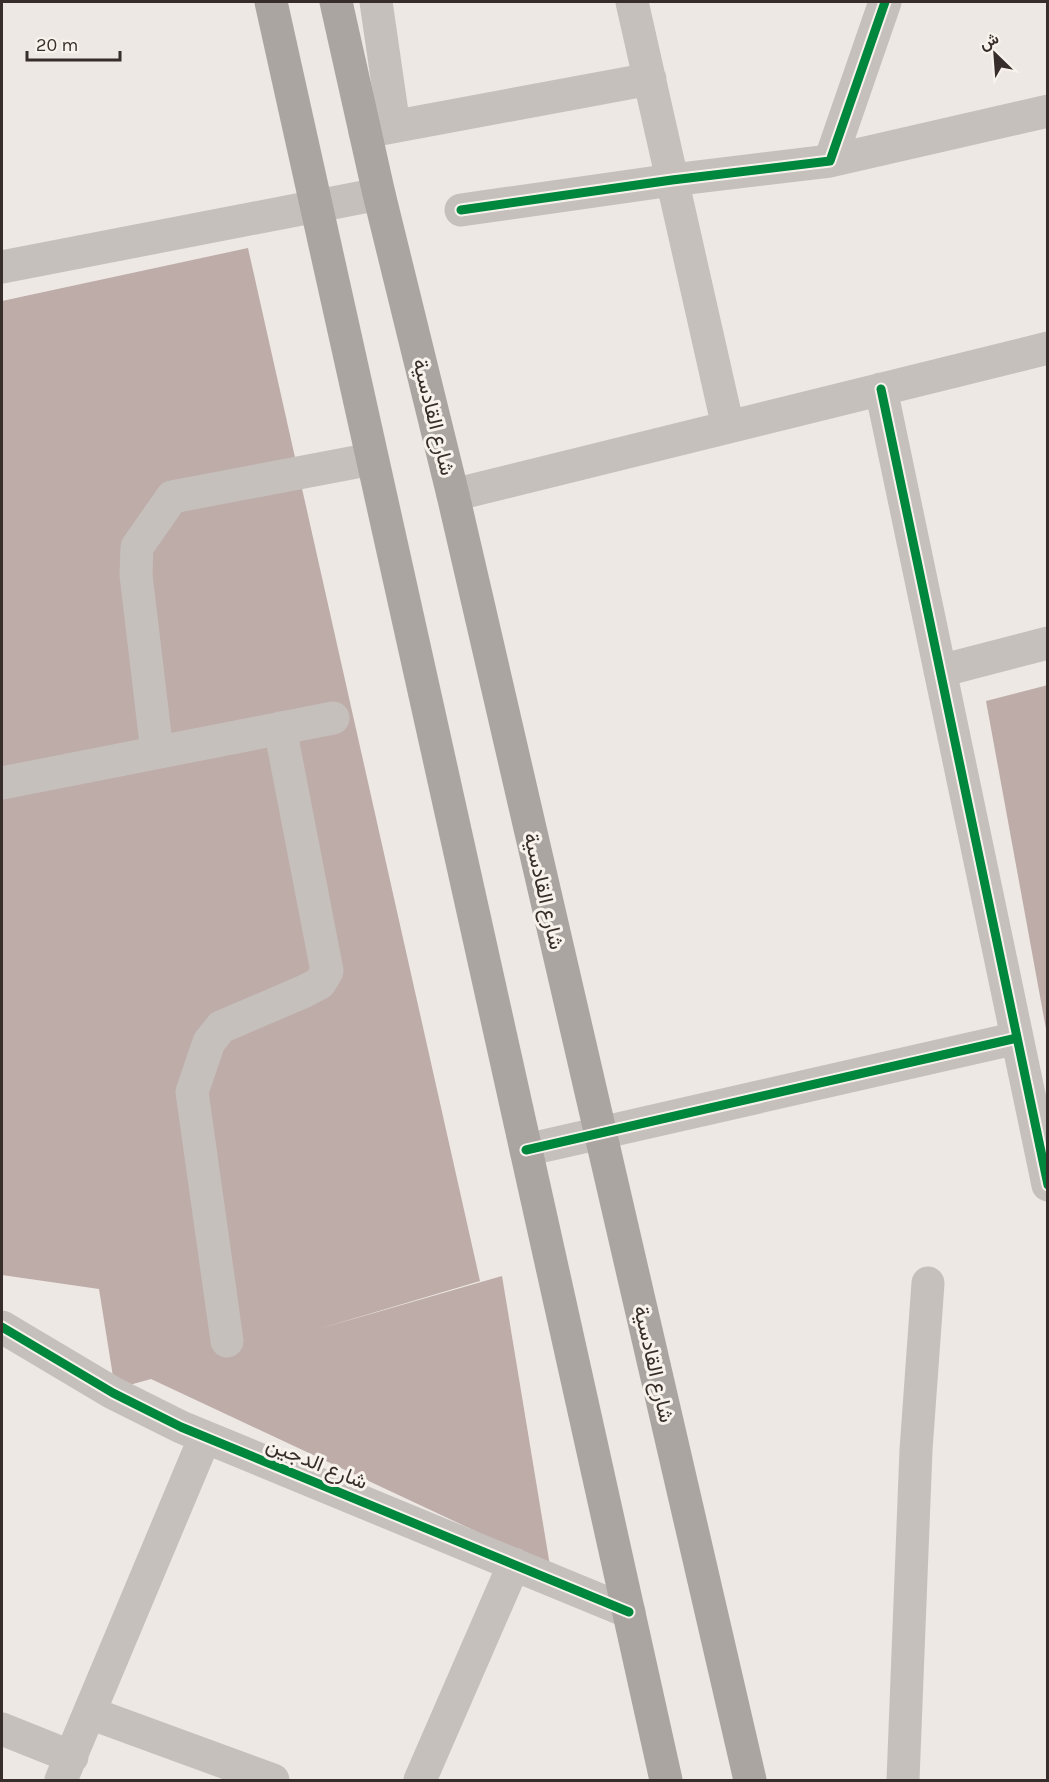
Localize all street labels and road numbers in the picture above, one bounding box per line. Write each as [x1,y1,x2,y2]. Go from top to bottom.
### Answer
street label: شارع القادسية [406,356,460,478]
street label: شارع القادسية [517,830,569,952]
street label: شارع القادسية [627,1303,679,1425]
street label: شارع الدجين [262,1432,371,1496]

